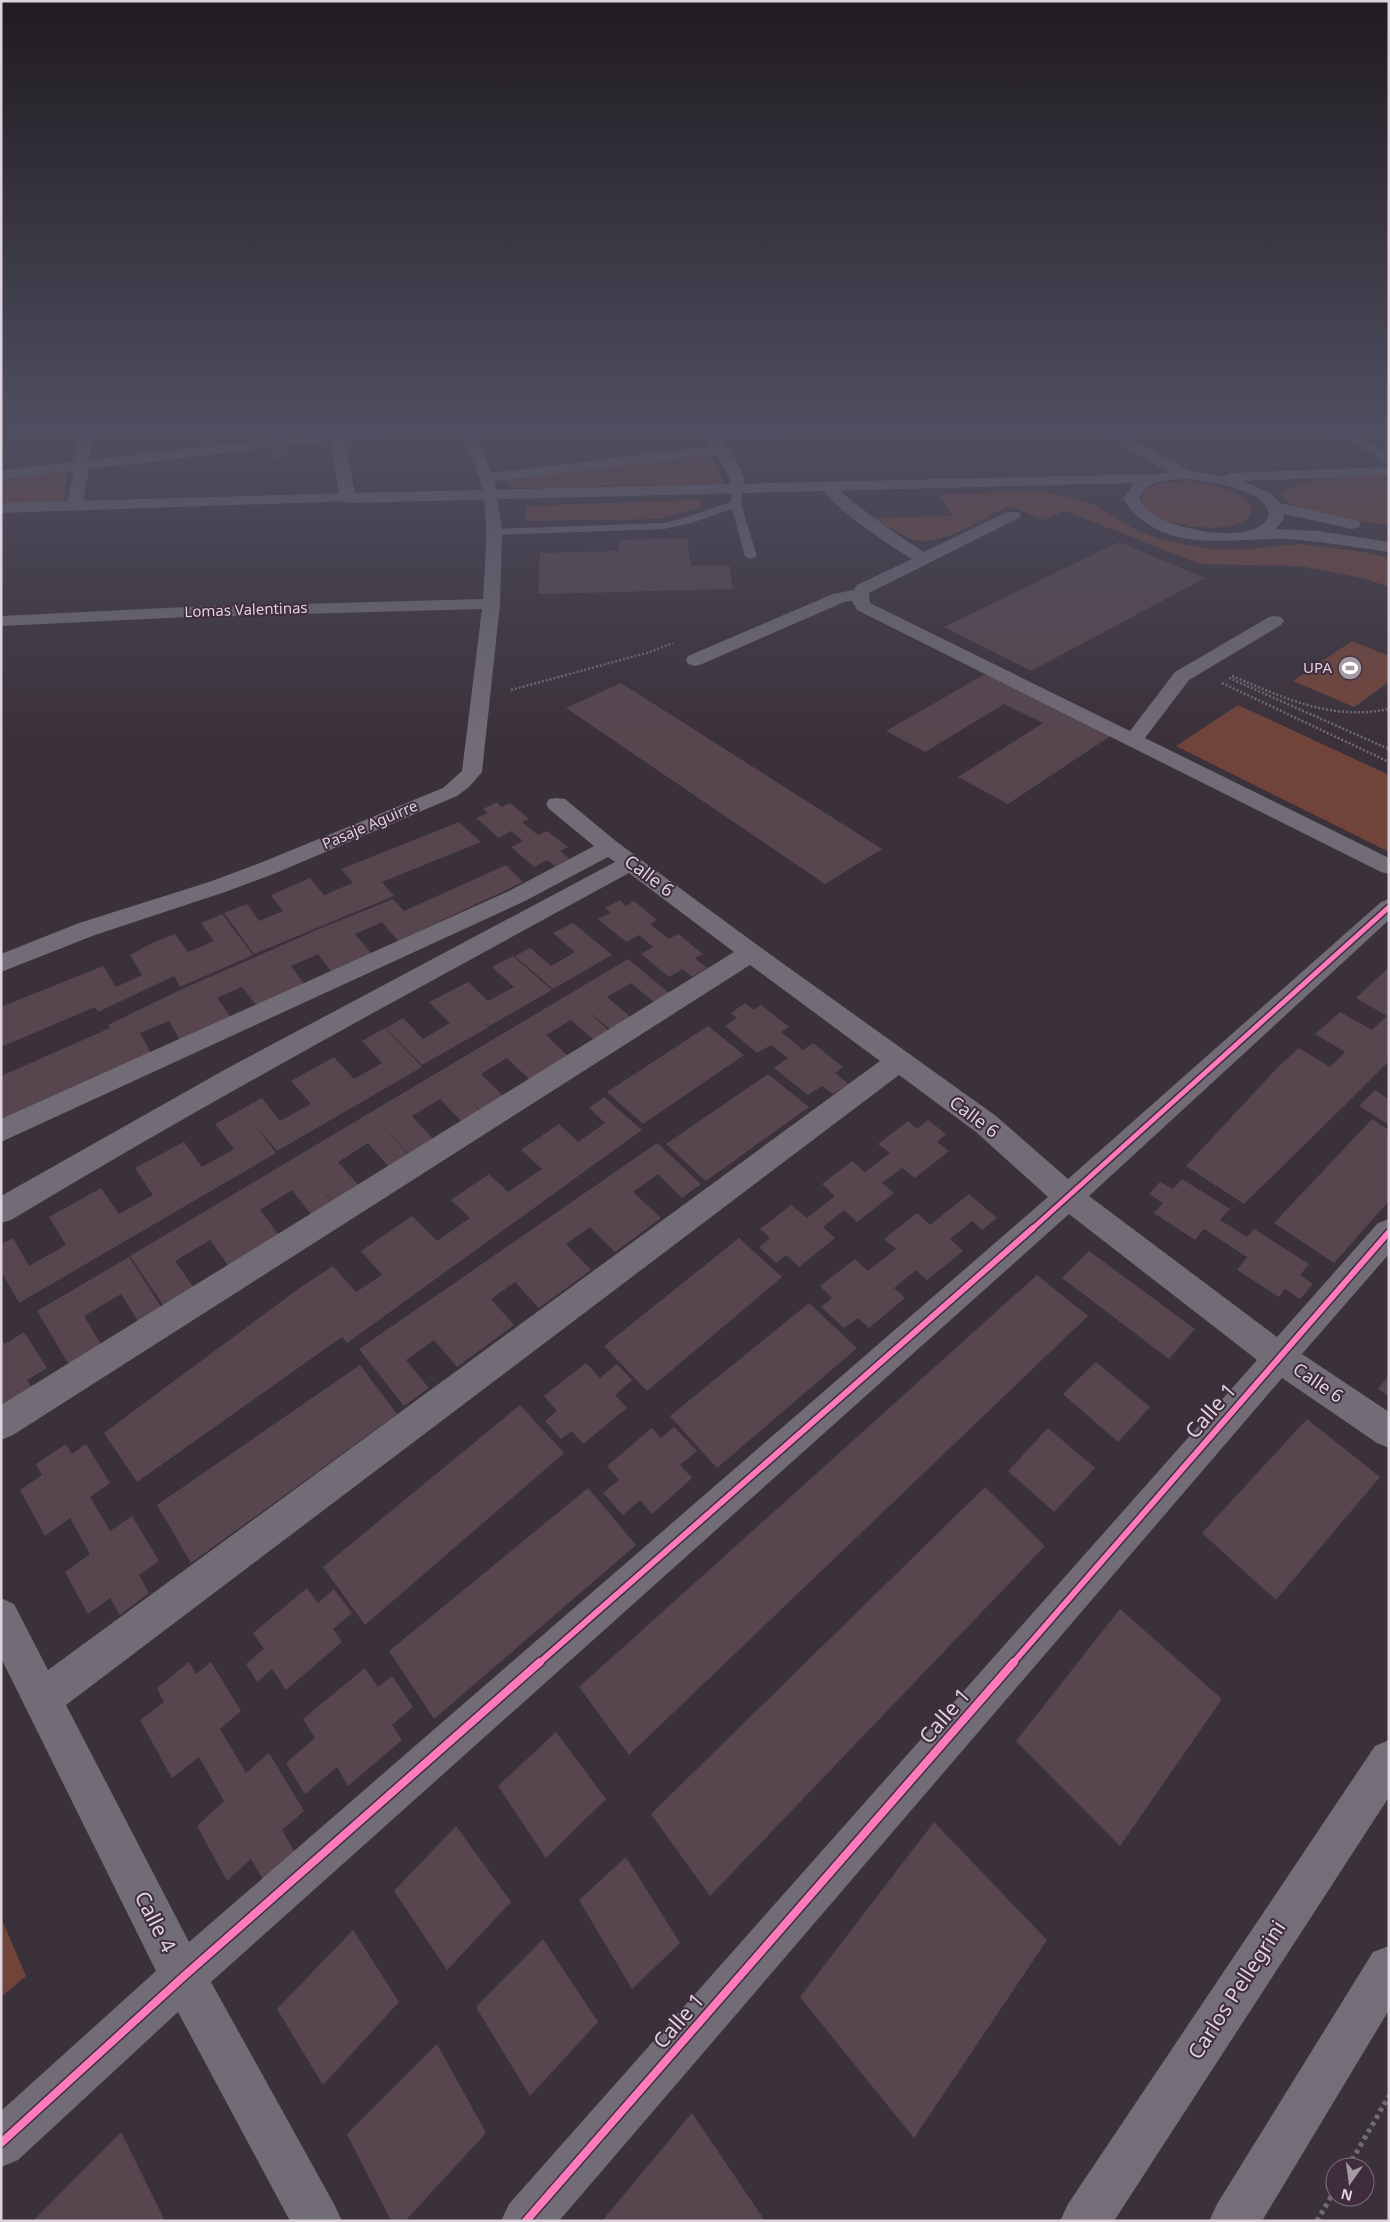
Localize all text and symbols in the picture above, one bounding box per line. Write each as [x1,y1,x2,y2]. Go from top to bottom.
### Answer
street label: Lomas Valentinas [184,597,308,621]
sports icon: UPA [1337,655,1363,681]
place label: UPA [1303,657,1332,677]
street label: Pasaje Aguirre [319,795,420,853]
street label: Calle 6 [620,849,679,902]
street label: Calle 6 [945,1090,1004,1143]
street label: Calle 6 [1289,1357,1348,1408]
street label: Calle 1 [1178,1377,1242,1444]
street label: Calle 1 [912,1682,976,1749]
street label: Calle 4 [129,1886,183,1957]
street label: Carlos Pellegrini [1181,1915,1291,2064]
street label: Calle 1 [646,1987,710,2054]
north arrow [1325,2157,1375,2207]
text: N [1339,2185,1355,2206]

